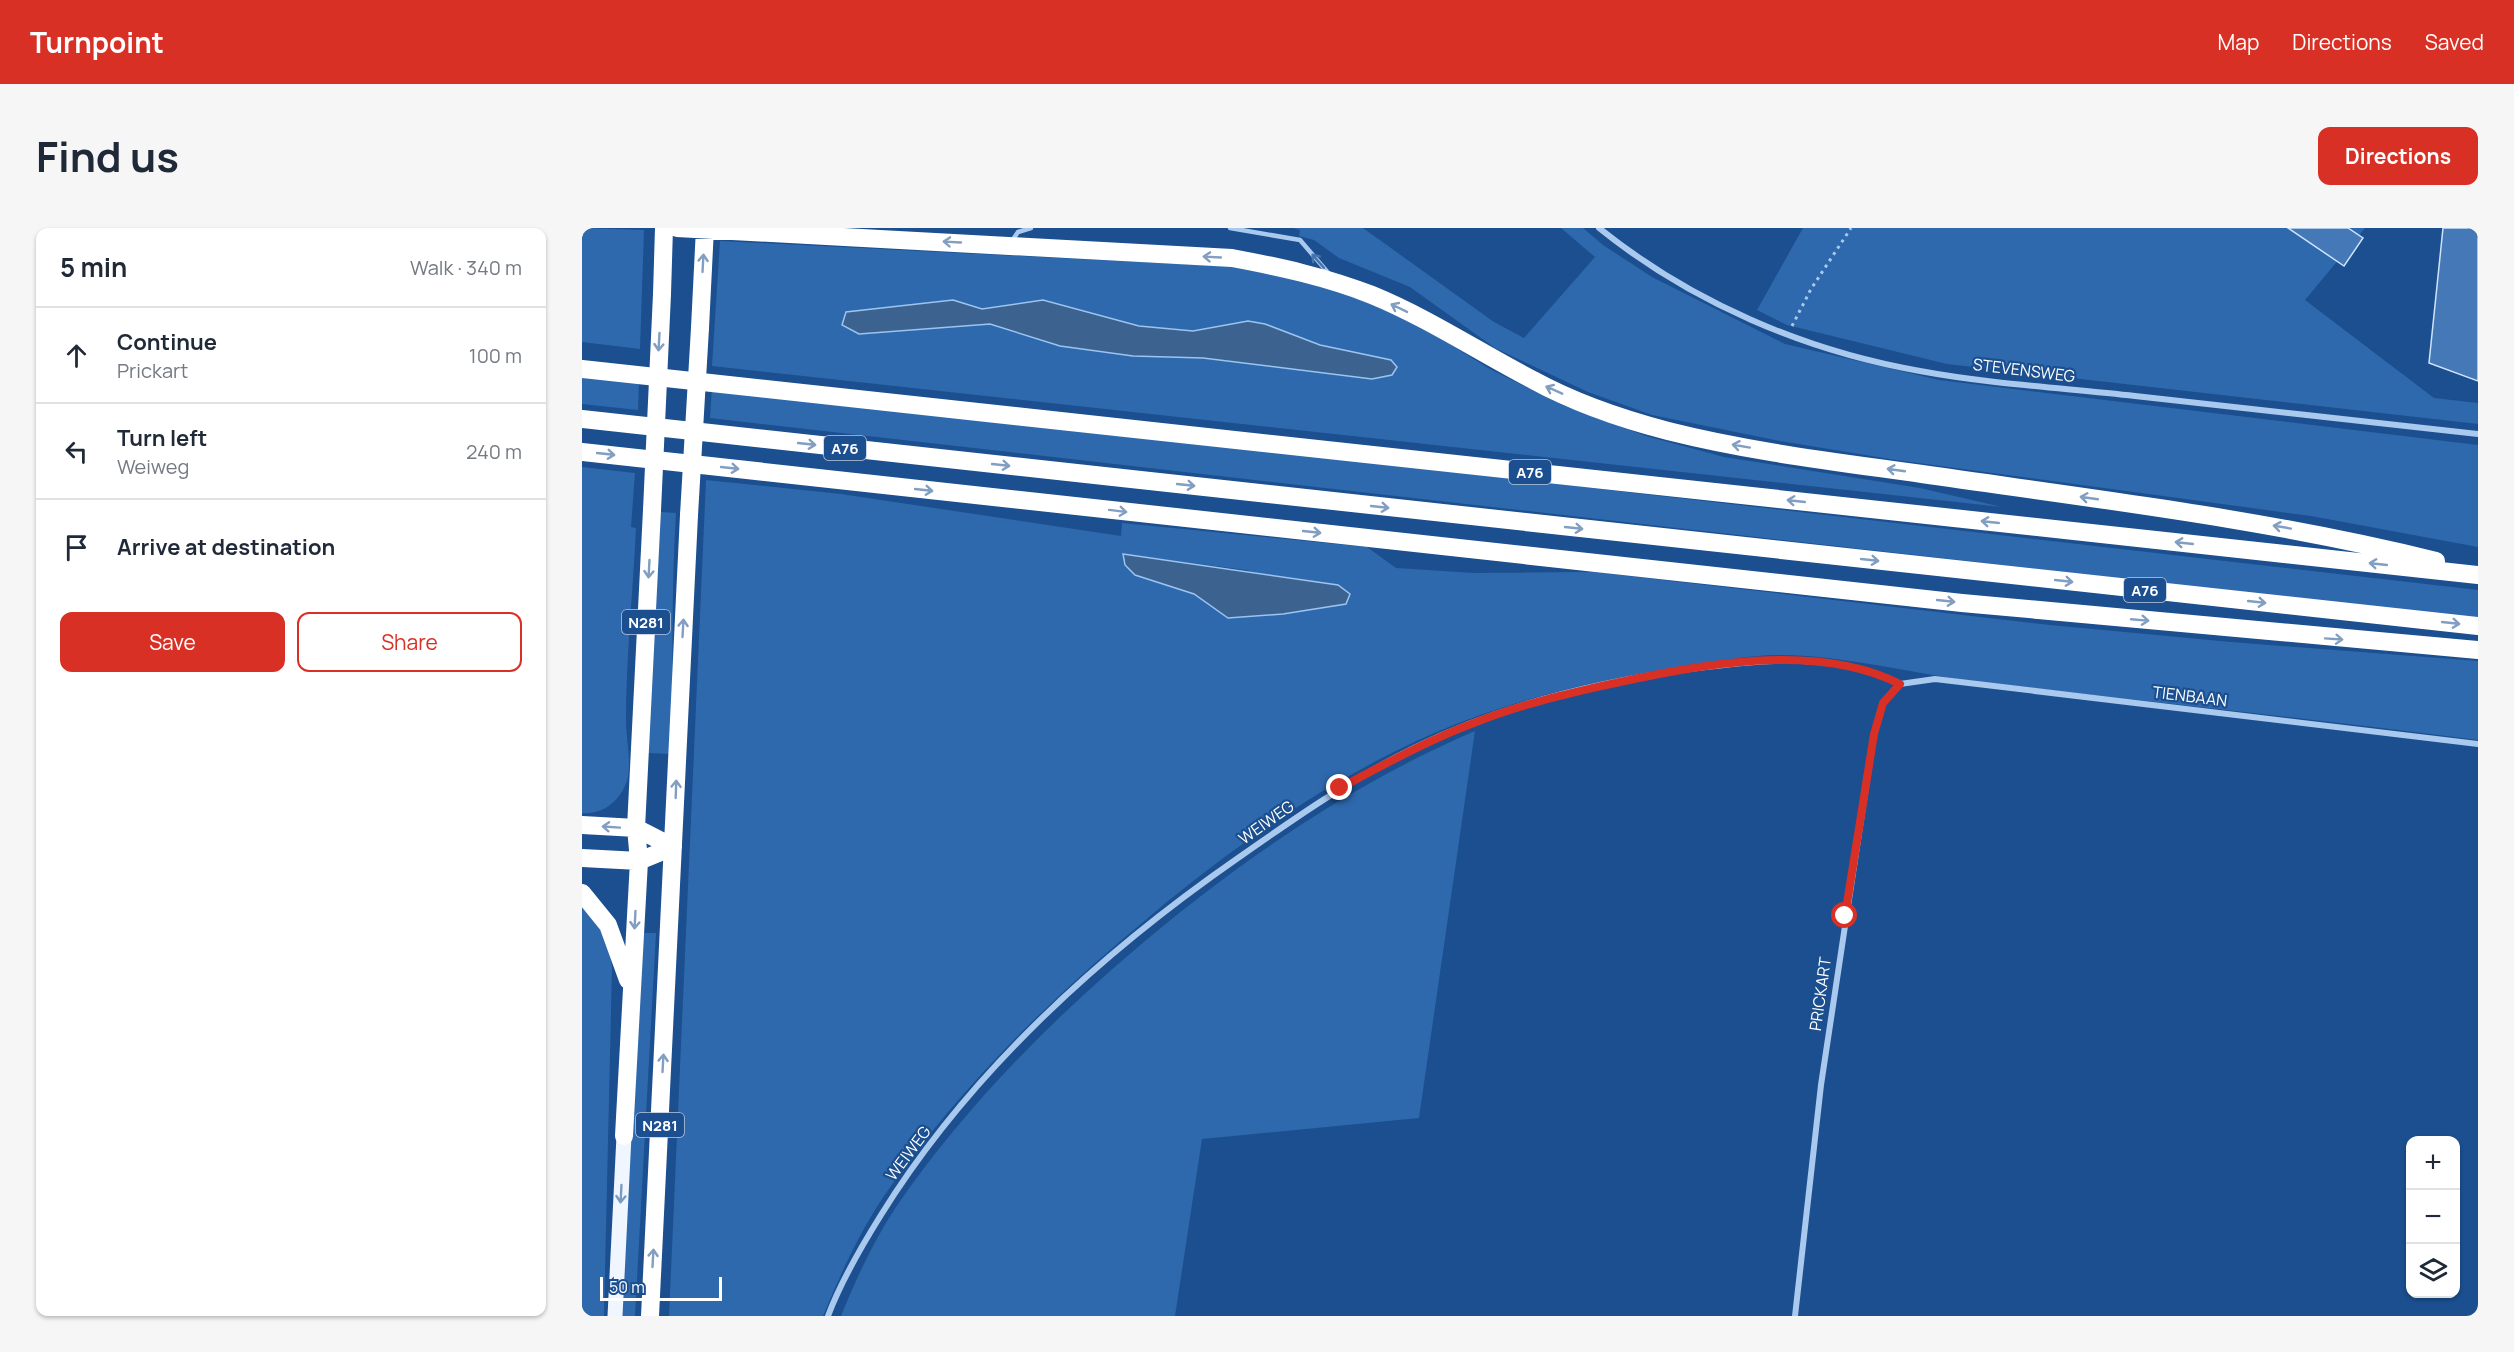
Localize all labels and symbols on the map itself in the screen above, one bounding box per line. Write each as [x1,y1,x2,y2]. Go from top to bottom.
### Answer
one-way arrow [942,237,962,248]
one-way arrow [1203,251,1223,262]
one-way arrow [698,254,709,274]
one-way arrow [1311,254,1325,269]
one-way arrow [1391,302,1409,314]
one-way arrow [654,332,665,352]
street label: STEVENSWEG [1972,353,2076,387]
one-way arrow [1546,384,1564,396]
road number: A76 [824,436,866,460]
one-way arrow [797,439,817,450]
one-way arrow [1731,440,1751,451]
one-way arrow [596,449,616,460]
one-way arrow [991,460,1010,471]
road number: A76 [1509,460,1551,484]
one-way arrow [720,463,740,474]
one-way arrow [1887,465,1907,476]
one-way arrow [1176,480,1196,491]
one-way arrow [914,484,934,495]
one-way arrow [2080,493,2100,504]
one-way arrow [1787,495,1807,506]
one-way arrow [1370,501,1390,512]
one-way arrow [1108,505,1127,516]
one-way arrow [1981,516,2001,527]
one-way arrow [2273,521,2293,532]
one-way arrow [1564,523,1584,534]
one-way arrow [1301,527,1321,538]
one-way arrow [2175,537,2195,548]
one-way arrow [1859,555,1879,566]
one-way arrow [643,558,654,578]
one-way arrow [2369,558,2389,569]
one-way arrow [2053,576,2073,587]
road number: A76 [2124,578,2166,602]
one-way arrow [1935,596,1955,607]
one-way arrow [2247,597,2267,608]
road number: N281 [622,610,670,634]
one-way arrow [2129,615,2149,626]
one-way arrow [2441,618,2461,629]
one-way arrow [677,619,688,639]
one-way arrow [2323,633,2343,644]
street label: TIENBAAN [2151,681,2229,711]
route end [1326,774,1352,800]
one-way arrow [670,779,681,799]
street label: WEIWEG [1234,795,1298,849]
one-way arrow [601,821,621,832]
route start [1831,902,1857,928]
one-way arrow [630,909,641,929]
street label: PRICKART [1804,955,1836,1032]
one-way arrow [657,1053,668,1073]
road number: N281 [636,1113,684,1137]
street label: WEIWEG [880,1121,936,1185]
one-way arrow [616,1184,627,1204]
one-way arrow [648,1248,659,1268]
scale bar [600,1274,722,1302]

